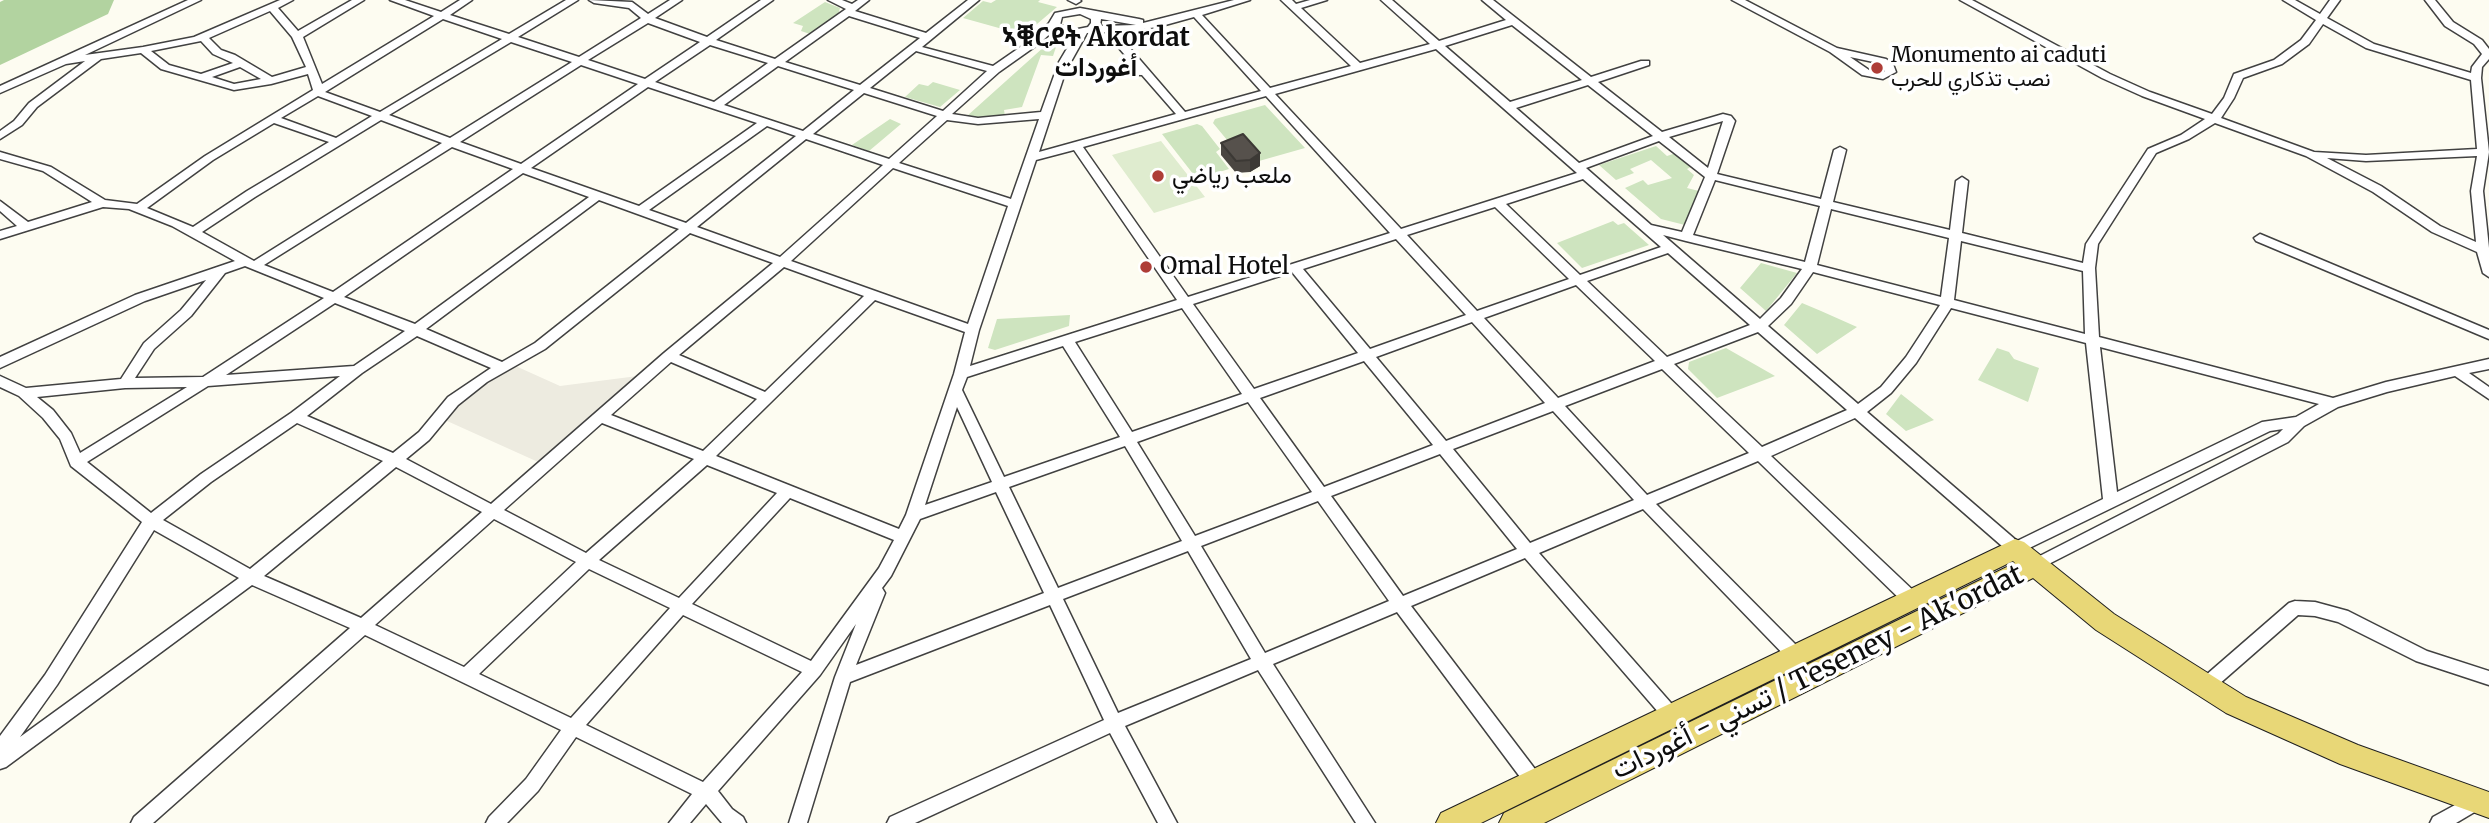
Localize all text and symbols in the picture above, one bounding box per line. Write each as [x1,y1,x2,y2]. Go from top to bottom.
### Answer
district label: ኣቑርደት Akordat أغوردات [1002,23,1190,84]
place label: Monumento ai caduti نصب تذكاري للحرب [1891,43,2106,93]
marker: Monumento ai caduti نصب تذكاري للحرب [1869,60,1885,76]
place label: ملعب رياضي [1172,162,1292,190]
marker: ملعب رياضي [1150,168,1166,184]
place label: Omal Hotel [1160,253,1289,281]
marker: Omal Hotel [1138,259,1154,275]
street label: تسني - أغوردات / Teseney - Ak'ordat [1607,558,2029,788]

